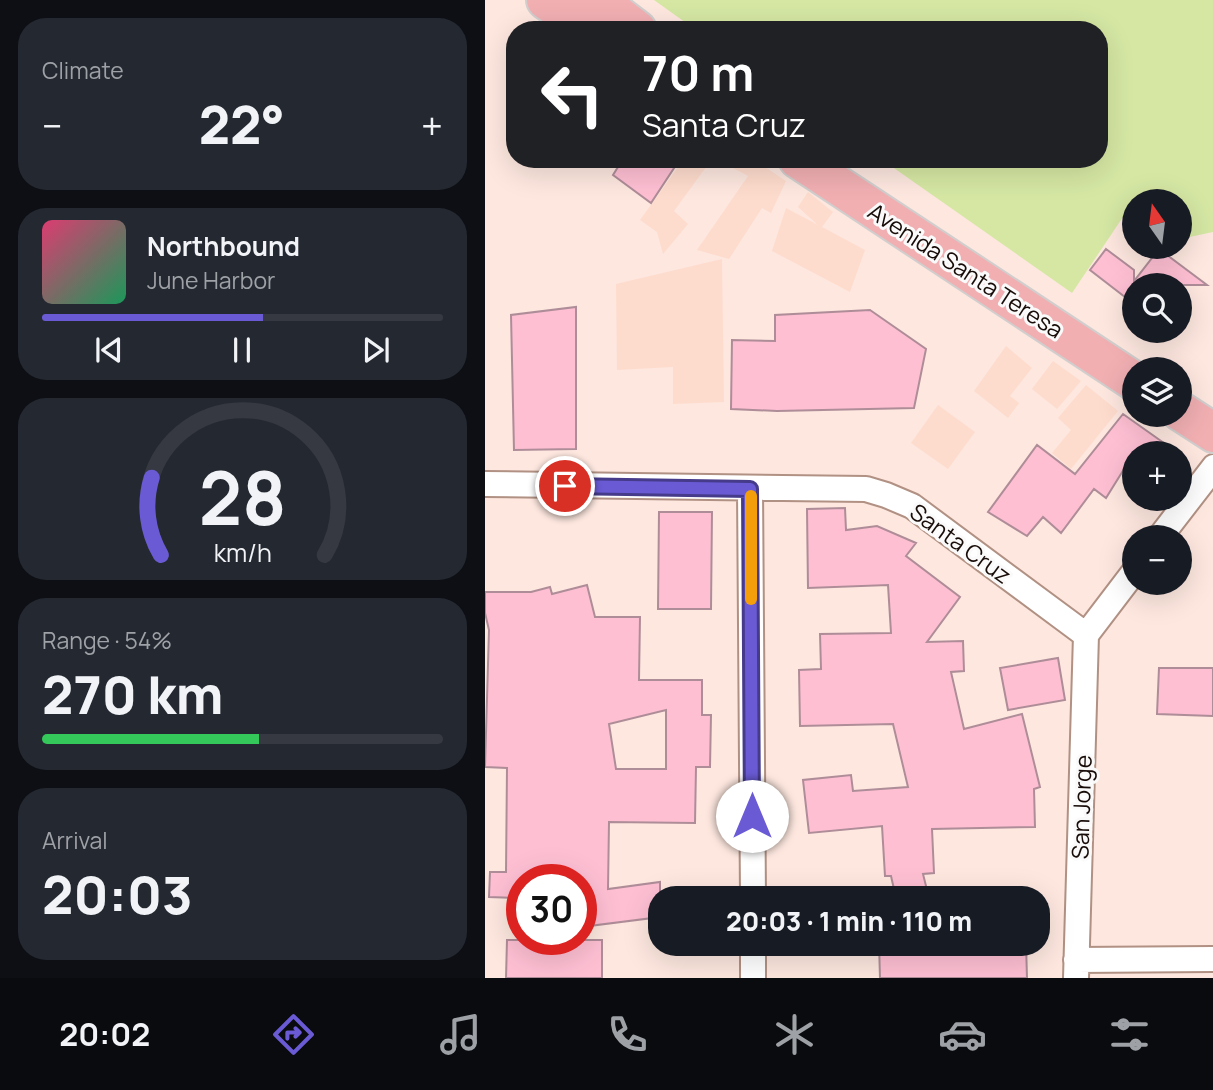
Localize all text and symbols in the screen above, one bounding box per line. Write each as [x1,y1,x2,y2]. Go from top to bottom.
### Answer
text: 70 m [642,39,754,106]
icon: left [527,49,618,140]
text: Climate [42,54,124,86]
text: 22° [199,89,285,160]
text: − [42,99,63,151]
text: + [421,99,443,151]
text: Santa Cruz [642,103,806,147]
north arrow [1122,189,1192,259]
map controls [1122,189,1192,595]
street label: Avenida Santa Teresa [862,195,1070,345]
text: Northbound [147,228,300,264]
text: June Harbor [147,264,275,296]
button: search [1122,273,1192,343]
icon: previous [90,331,128,369]
icon: pause [223,331,261,369]
icon: next [357,331,395,369]
button: layers [1122,357,1192,427]
button: + [1122,441,1192,511]
text: 28 [199,447,286,547]
pin [535,456,595,516]
icon: arrive [546,467,584,505]
street label: Santa Cruz [904,495,1018,591]
button: − [1122,525,1192,595]
text: km/h [213,535,272,570]
text: Range · 54% [42,624,172,656]
text: 270 km [42,659,223,730]
street label: San Jorge [1063,754,1099,860]
position arrow [715,779,789,853]
text: Arrival [42,824,108,856]
text: 20:03 [42,859,193,930]
speed limit sign: 30 [506,864,597,955]
text: 20:03 · 1 min · 110 m [726,903,972,939]
icon: directions [269,1010,318,1059]
icon: music [436,1010,485,1059]
icon: phone [603,1010,652,1059]
icon: climate [770,1010,819,1059]
icon: car [938,1010,987,1059]
icon: filters [1105,1010,1154,1059]
text: 20:02 [59,1012,150,1056]

